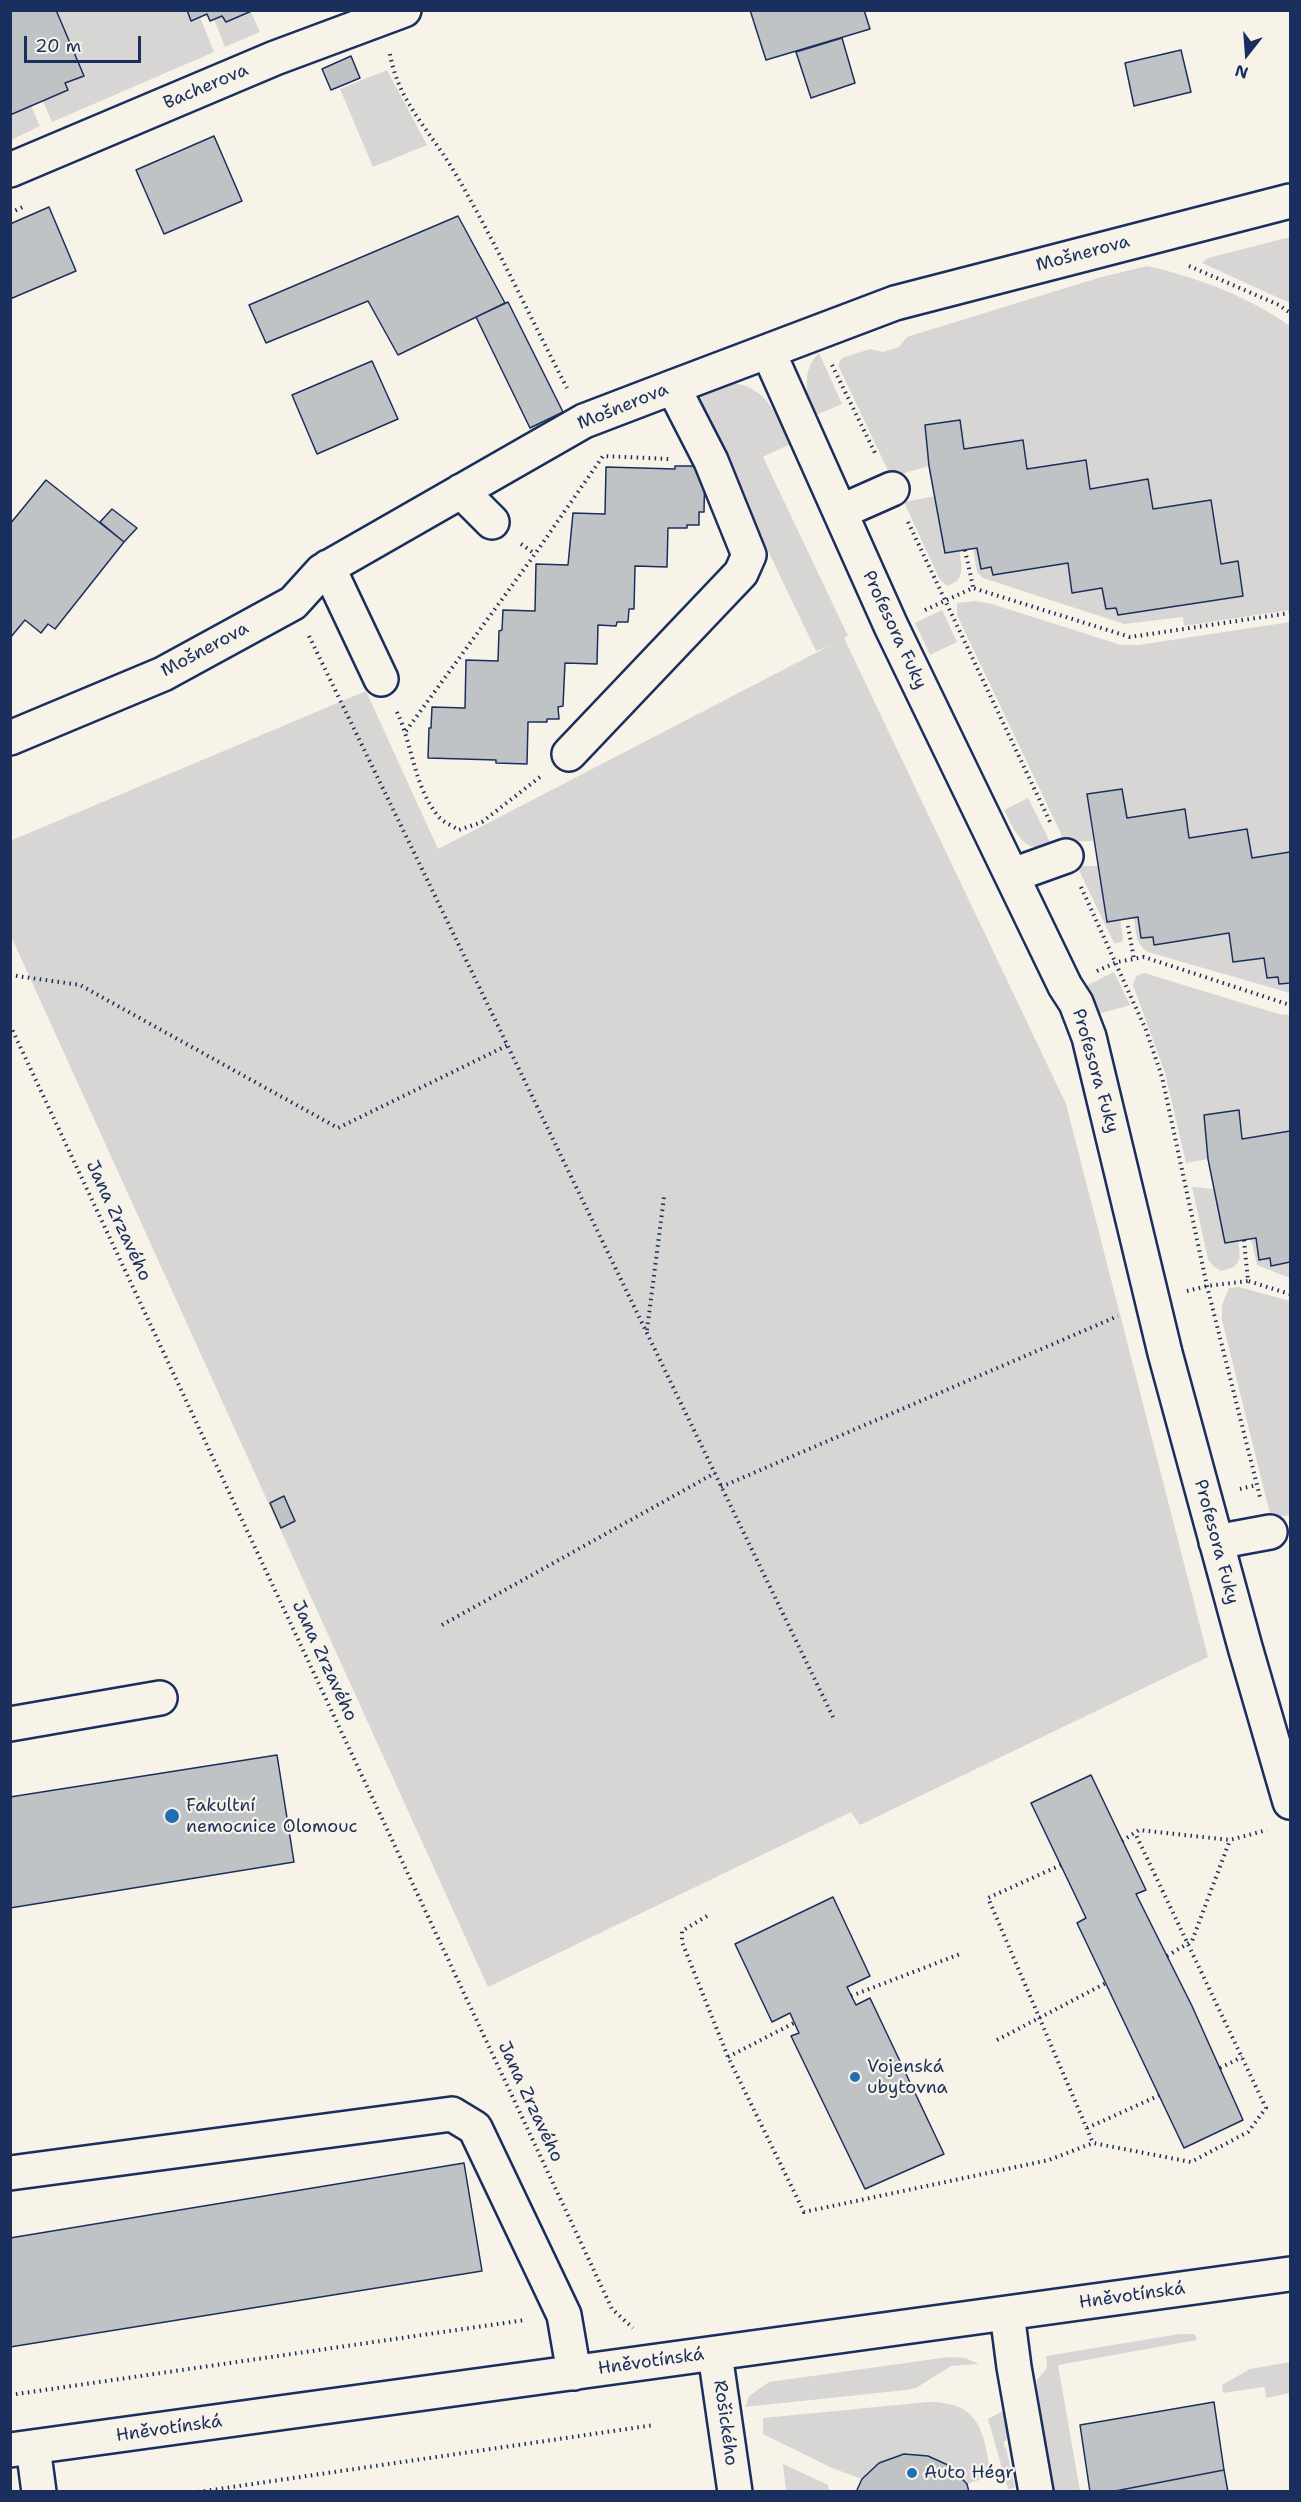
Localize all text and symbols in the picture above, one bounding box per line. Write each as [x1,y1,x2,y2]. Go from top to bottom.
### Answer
scale bar [27,24,144,62]
north arrow [1217,24,1277,84]
text: 20 m [35,34,81,58]
street label: Bacherova [160,60,252,114]
text: N [1232,60,1251,84]
street label: Mošnerova [1034,231,1132,277]
street label: Mošnerova [574,379,672,435]
street label: Profesora Fuky [857,567,931,693]
street label: Mošnerova [158,618,252,682]
street label: Profesora Fuky [1067,1006,1123,1136]
street label: Jana Zrzavého [81,1157,155,1285]
street label: Profesora Fuky [1189,1477,1243,1607]
street label: Jana Zrzavého [287,1597,361,1725]
place label: Fakultní nemocnice Olomouc [186,1795,358,1838]
marker: Fakultní nemocnice Olomouc [163,1807,181,1825]
street label: Jana Zrzavého [493,2038,567,2166]
place label: Vojenská ubytovna [867,2056,948,2098]
marker: Vojenská ubytovna [848,2070,862,2084]
street label: Hněvotínská [1078,2278,1186,2314]
street label: Hněvotínská [597,2344,705,2380]
street label: Rošického [708,2379,742,2467]
street label: Hněvotínská [115,2411,223,2447]
place label: Auto Hégr [924,2462,1014,2484]
marker: Auto Hégr [905,2466,919,2480]

